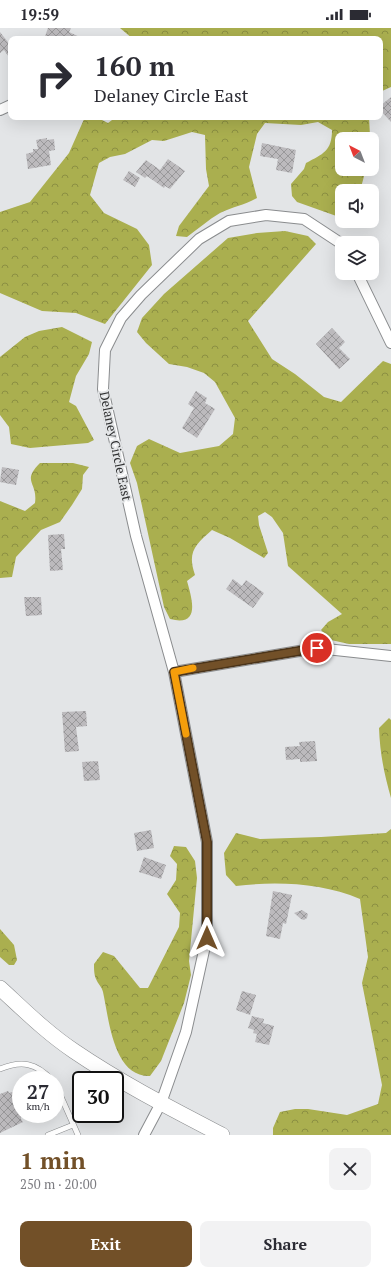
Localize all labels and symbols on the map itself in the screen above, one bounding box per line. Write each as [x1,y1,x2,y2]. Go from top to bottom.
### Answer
north arrow [335,132,379,176]
street label: Delaney Circle East [96,390,136,503]
pin [300,631,334,665]
position arrow [186,917,228,959]
speed limit sign: 30 [72,1071,124,1123]

